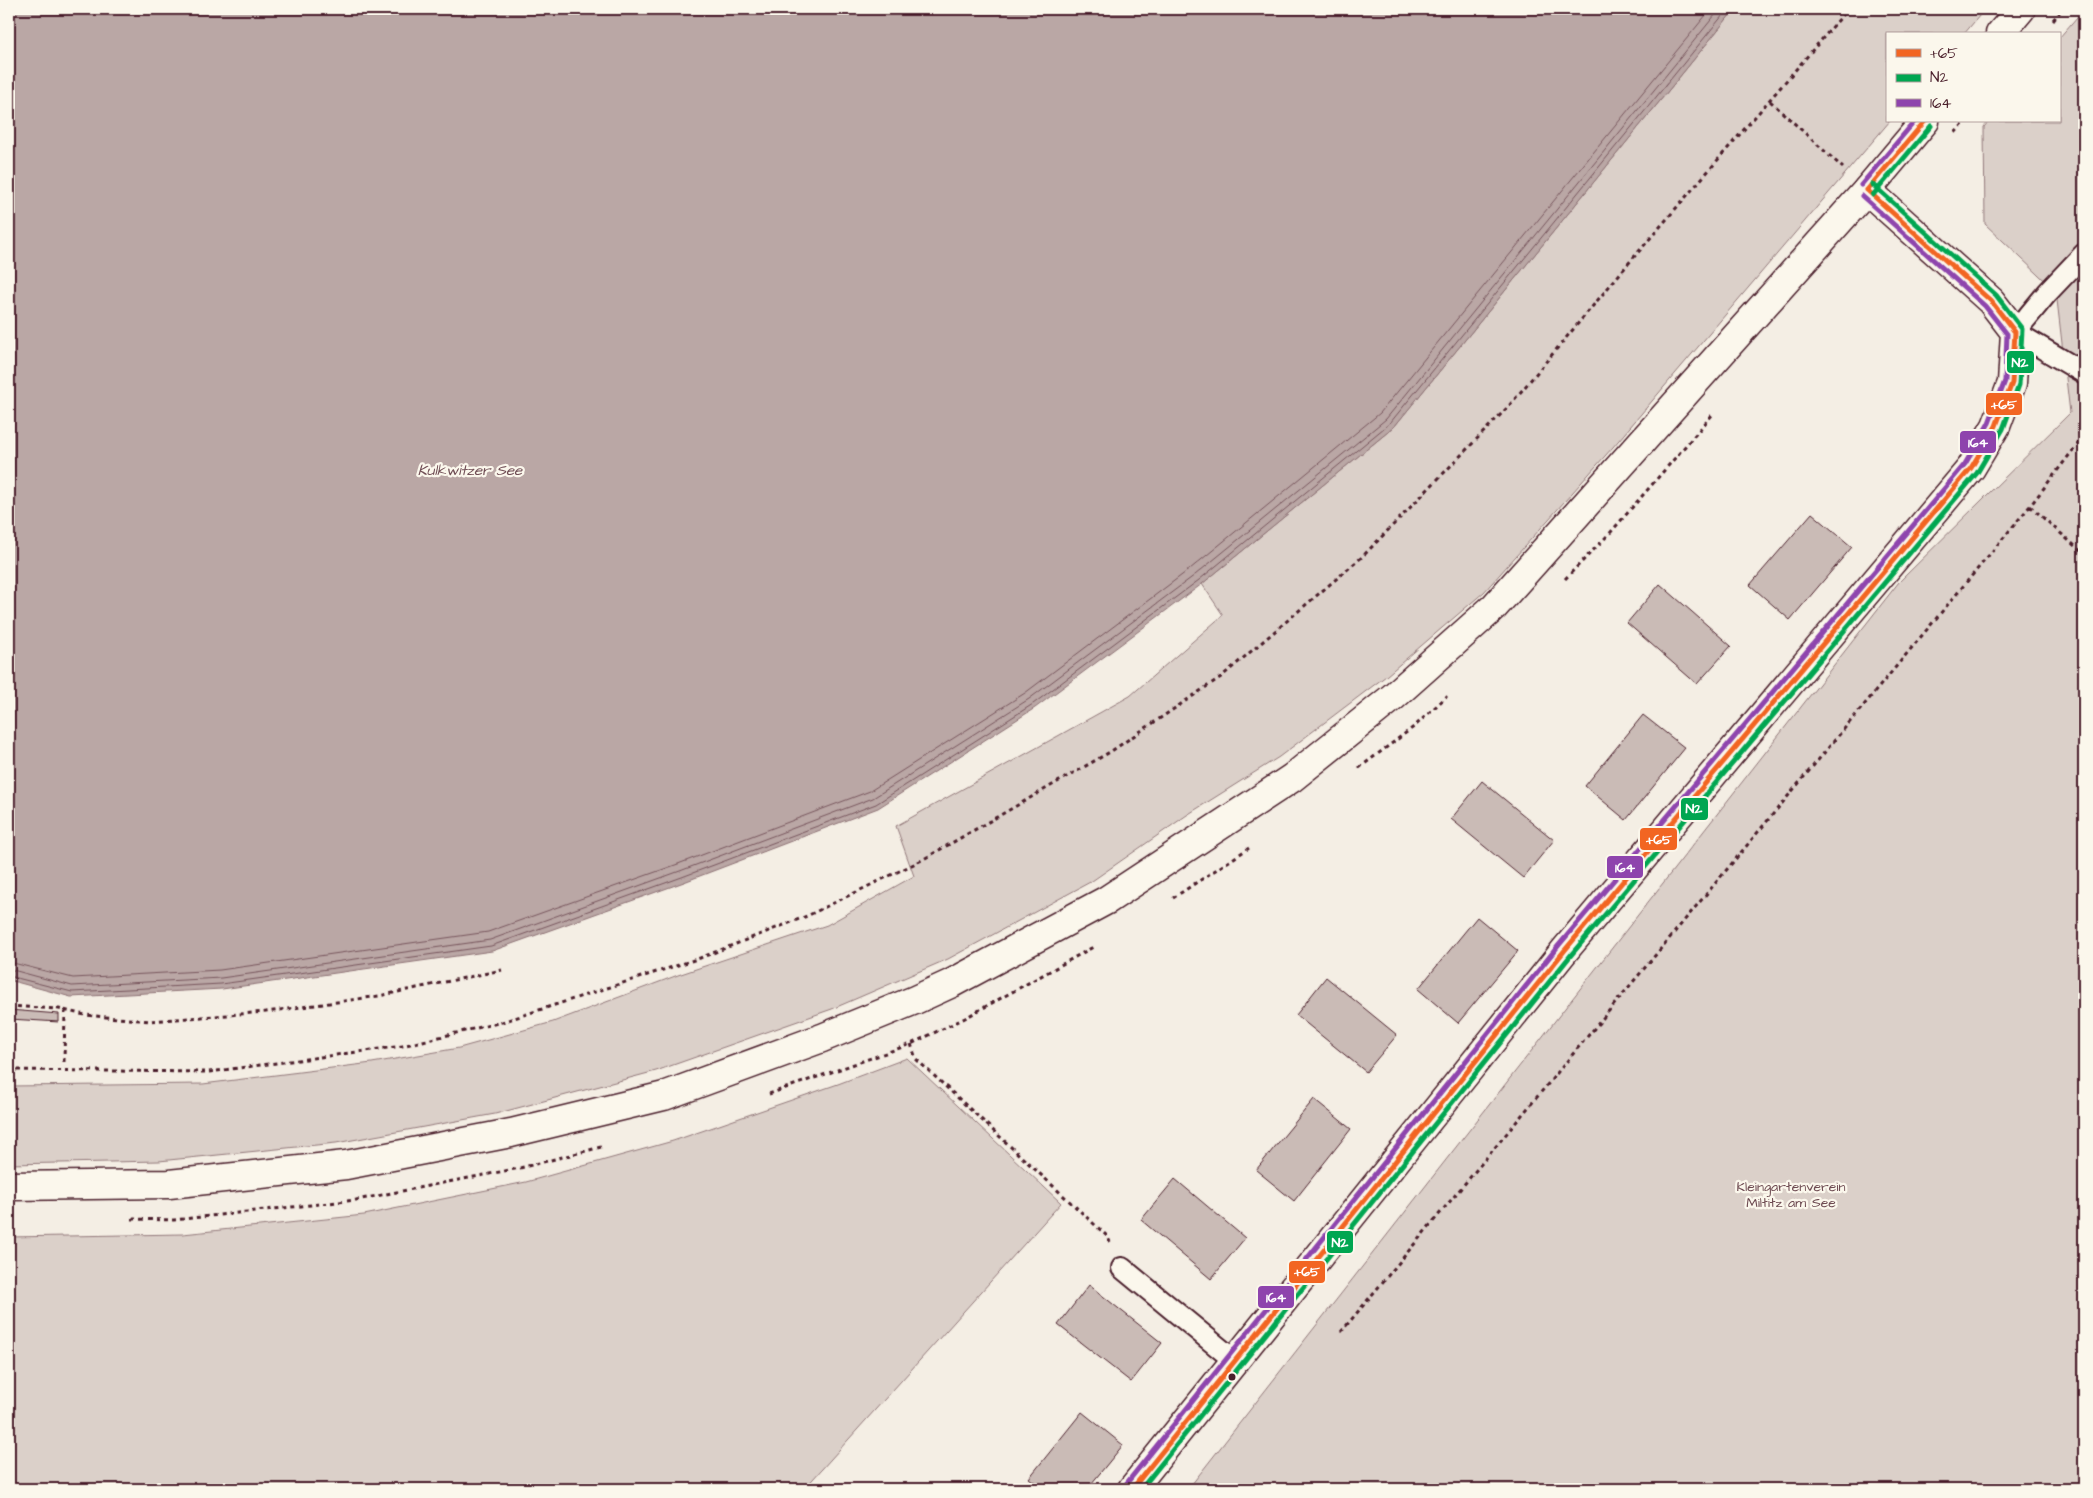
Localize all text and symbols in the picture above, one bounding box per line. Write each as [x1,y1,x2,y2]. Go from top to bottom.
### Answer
legend [1886,32,2060,122]
text: +65 [1930,43,1958,64]
text: N2 [1930,67,1948,88]
text: 164 [1930,93,1952,114]
line badge: N2 [2006,350,2035,374]
text: N2 [2012,353,2029,373]
line badge: +65 [1985,392,2023,416]
text: +65 [1990,395,2018,415]
line badge: 164 [1959,430,1997,454]
text: 164 [1968,433,1989,453]
water label: Kulkwitzer See [418,460,523,481]
line badge: N2 [1680,797,1709,821]
text: N2 [1686,799,1703,819]
line badge: +65 [1639,827,1678,851]
text: +65 [1645,830,1673,850]
line badge: 164 [1606,855,1644,879]
text: 164 [1615,858,1636,878]
park label: Kleingartenverein Miltitz am See [1737,1177,1845,1213]
line badge: N2 [1326,1230,1354,1254]
text: N2 [1332,1233,1349,1253]
line badge: +65 [1288,1260,1326,1284]
text: +65 [1293,1262,1321,1282]
line badge: 164 [1257,1285,1295,1309]
text: 164 [1266,1288,1287,1308]
unlabelled marker [1227,1372,1237,1382]

